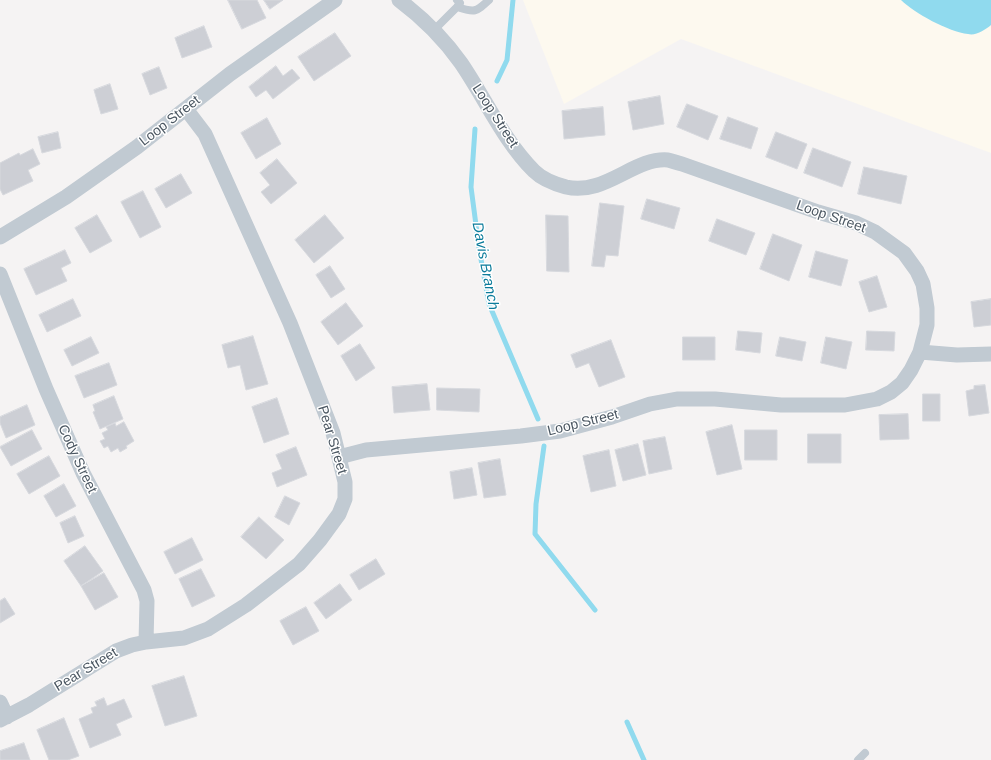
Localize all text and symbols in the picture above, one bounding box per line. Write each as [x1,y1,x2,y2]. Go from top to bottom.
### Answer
street label: Loop Street [468,81,522,151]
street label: Loop Street [136,92,204,150]
street label: Loop Street [794,197,868,237]
water label: Davis Branch [468,221,502,311]
street label: Pear Street [314,404,350,476]
street label: Loop Street [546,406,620,440]
street label: Cody Street [54,422,100,496]
street label: Pear Street [51,645,121,695]

